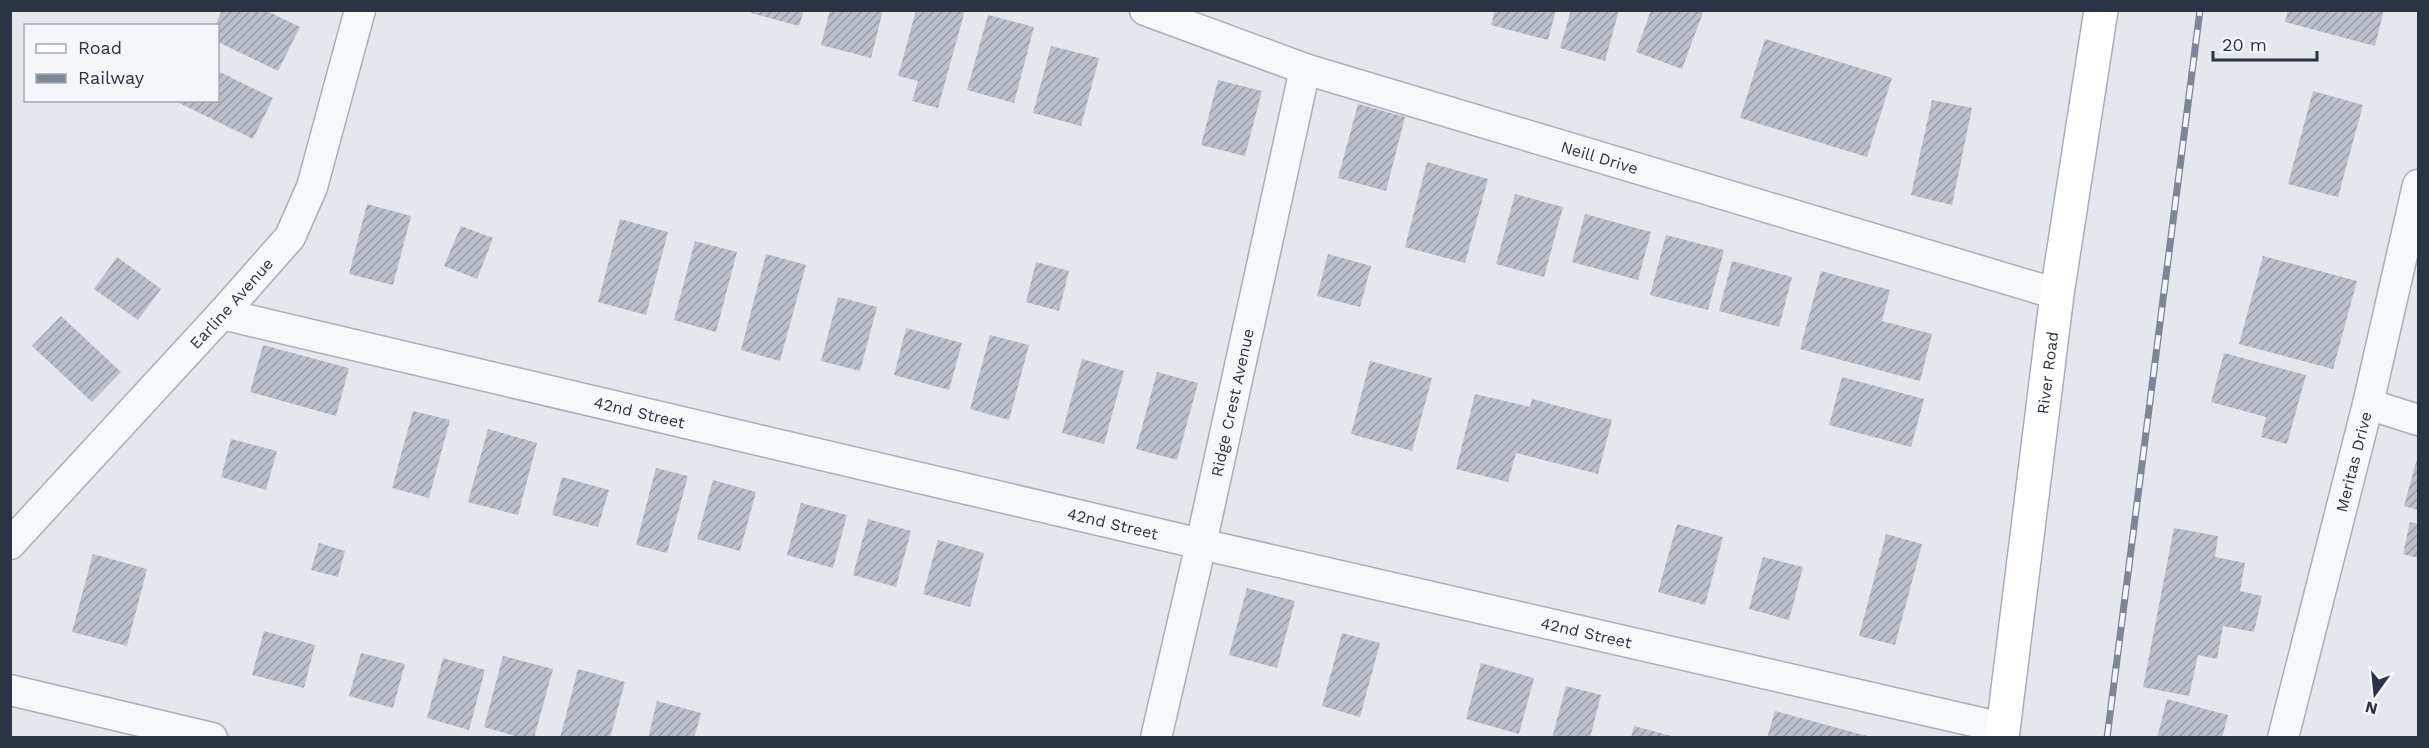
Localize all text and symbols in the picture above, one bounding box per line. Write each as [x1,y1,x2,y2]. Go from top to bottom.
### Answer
legend [24,24,219,102]
scale bar [2213,24,2316,62]
text: 20 m [2222,34,2267,55]
text: Road [78,37,122,58]
text: Railway [78,67,145,88]
street label: Neill Drive [1559,137,1640,178]
street label: Earline Avenue [186,254,277,353]
street label: Ridge Crest Avenue [1207,327,1258,478]
street label: River Road [2033,330,2062,415]
street label: 42nd Street [592,393,687,433]
street label: Meritas Drive [2332,410,2376,514]
street label: 42nd Street [1065,504,1160,544]
street label: 42nd Street [1539,613,1634,653]
north arrow [2345,664,2405,724]
text: N [2363,697,2379,719]

